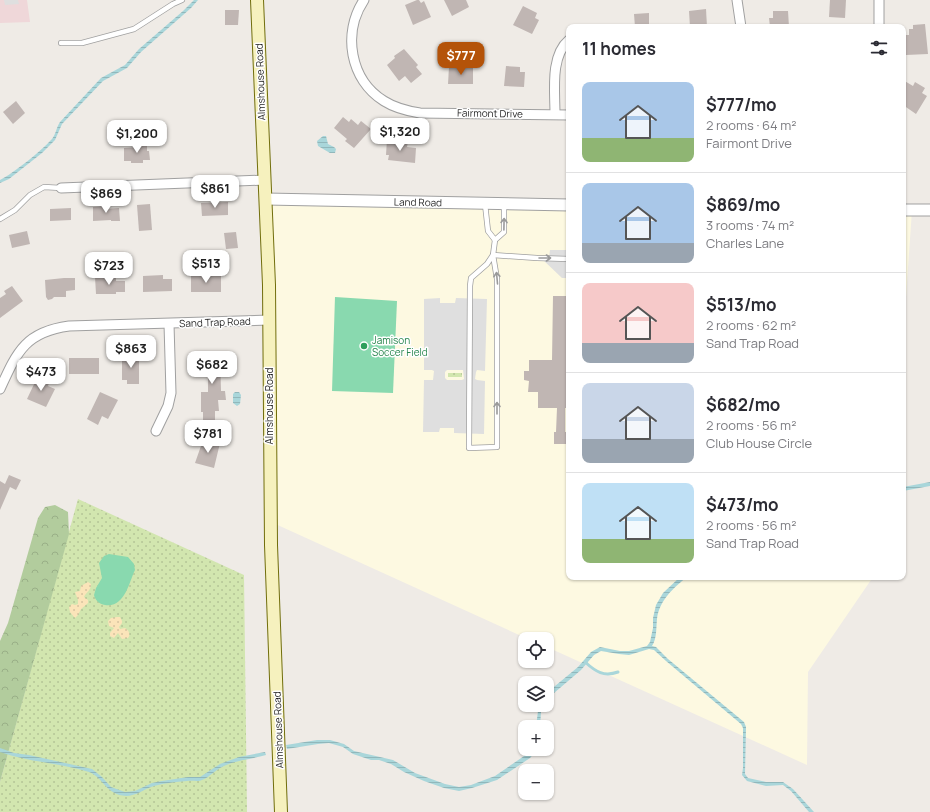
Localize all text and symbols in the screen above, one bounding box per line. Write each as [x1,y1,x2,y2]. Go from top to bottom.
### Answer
text: 11 homes [582,37,656,60]
icon: filters [868,37,890,59]
pin: $777 [437,42,485,76]
street label: Almshouse Road [252,43,268,121]
text: $777 [446,46,476,64]
text: $777/mo [706,93,777,116]
icon: home [614,98,662,146]
street label: Fairmont Drive [457,105,523,121]
text: 2 rooms · 64 m² [706,116,797,134]
pin: $1,320 [367,118,433,152]
pin: $1,200 [104,120,170,154]
text: $1,320 [379,122,421,140]
text: $1,200 [116,124,158,142]
text: Fairmont Drive [706,134,792,152]
pin: $861 [191,175,239,209]
text: $861 [200,179,230,197]
pin: $869 [82,180,130,214]
text: $869 [90,184,122,202]
text: $869/mo [706,193,780,216]
street label: Land Road [394,195,442,209]
icon: home [614,199,662,247]
text: 3 rooms · 74 m² [706,216,794,234]
one-way arrow [500,218,508,231]
text: Charles Lane [706,234,784,252]
pin: $513 [182,250,230,284]
pin: $723 [85,252,133,286]
text: $513 [191,254,221,272]
one-way arrow [538,254,551,262]
text: $723 [94,256,124,274]
one-way arrow [493,272,500,285]
text: $513/mo [706,293,776,316]
icon: home [614,299,662,347]
street label: Sand Trap Road [179,314,251,330]
text: 2 rooms · 62 m² [706,316,796,334]
place label: Jamison Soccer Field [372,333,428,359]
text: Sand Trap Road [706,334,799,352]
pin: $863 [107,335,155,369]
text: $863 [115,339,147,357]
marker: Jamison Soccer Field [359,341,369,351]
pin: $682 [188,351,236,385]
text: $682 [196,355,228,373]
pin: $473 [17,358,65,392]
text: $473 [26,362,56,380]
street label: Almshouse Road [262,367,276,445]
text: $682/mo [706,393,780,416]
icon: home [614,399,662,447]
one-way arrow [493,402,501,415]
text: 2 rooms · 56 m² [706,416,796,434]
pin: $781 [184,420,232,454]
text: $781 [194,424,222,442]
text: Club House Circle [706,434,812,452]
text: $473/mo [706,493,778,516]
icon: home [614,499,662,547]
text: 2 rooms · 56 m² [706,516,796,534]
text: Sand Trap Road [706,534,799,552]
map controls [518,632,554,800]
button: locate [518,632,554,668]
button: layers [518,676,554,712]
street label: Almshouse Road [270,691,286,769]
button: + [518,720,554,756]
button: − [518,764,554,800]

